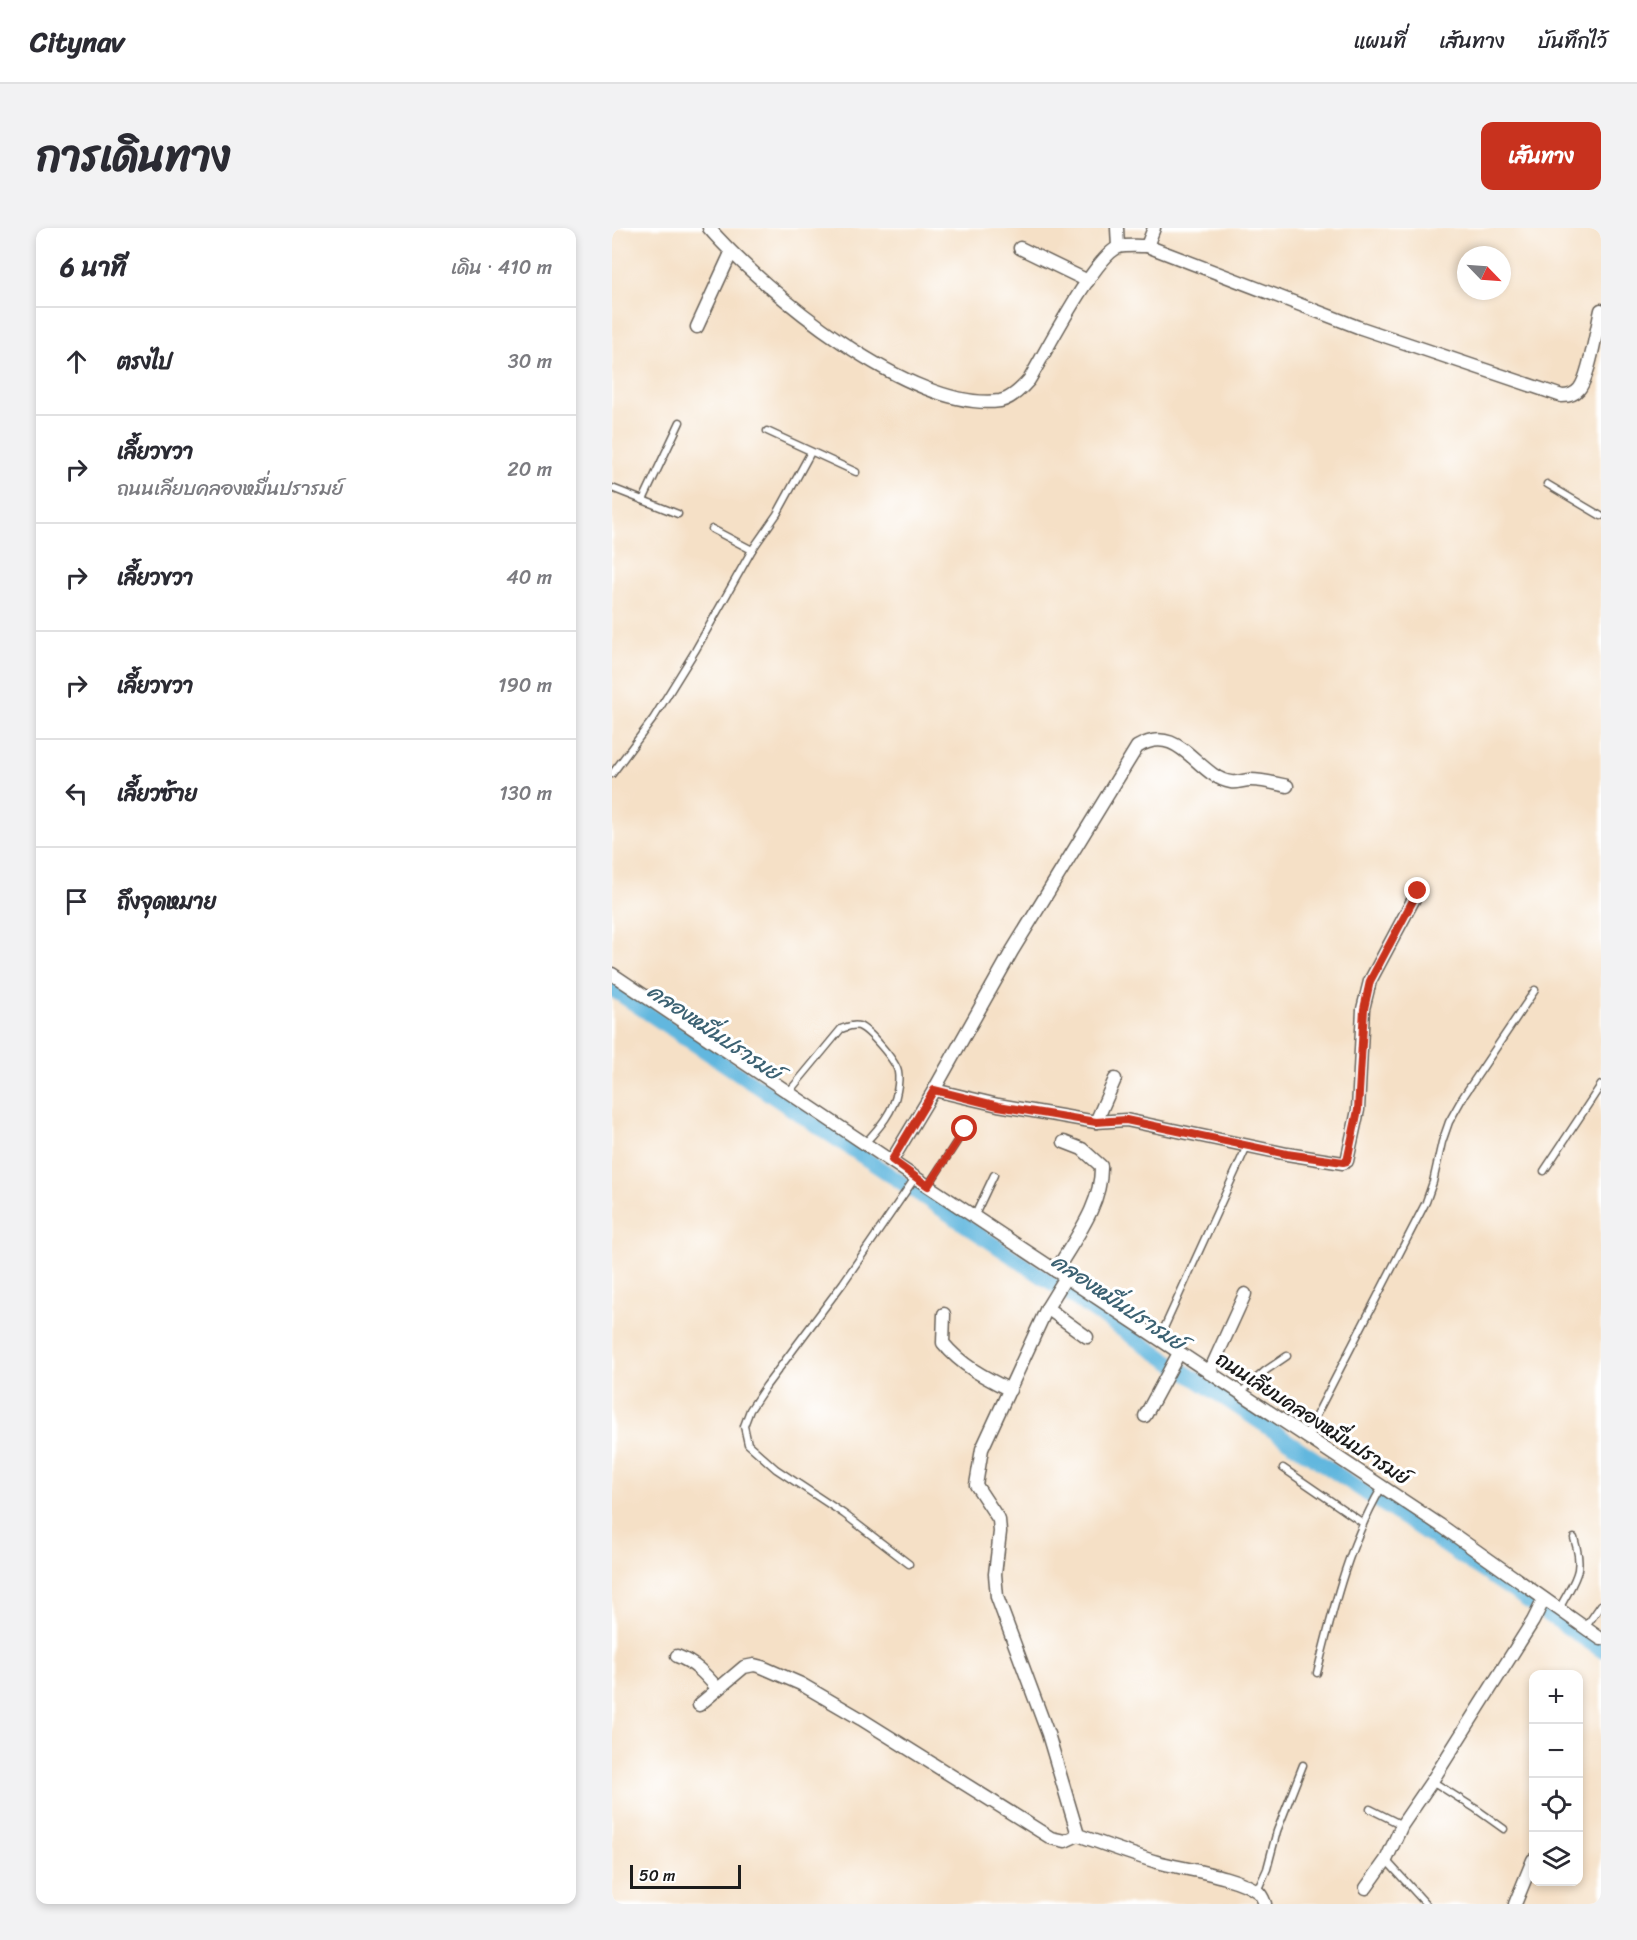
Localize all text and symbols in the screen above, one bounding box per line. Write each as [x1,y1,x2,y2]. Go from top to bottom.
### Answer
text: Citynav [30,17,124,66]
text: แผนที่ [1354,22,1406,60]
text: เส้นทาง [1439,22,1505,60]
text: บันทึกไว้ [1538,22,1607,60]
text: การเดินทาง [36,119,231,193]
button: เส้นทาง [1481,122,1601,190]
text: 6 นาที [60,244,127,290]
north arrow [1457,246,1511,300]
text: เดิน · 410 m [451,250,552,285]
text: ตรงไป [117,342,172,381]
text: 30 m [508,344,552,379]
icon: ahead [60,345,93,378]
text: เลี้ยวขวา [117,432,193,471]
text: 20 m [507,452,552,487]
icon: right [60,453,93,486]
text: ถนนเลียบคลองหมื่นปรารมย์ [117,471,343,506]
text: เลี้ยวขวา [117,558,193,597]
text: 40 m [506,560,552,595]
icon: right [60,561,93,594]
text: เลี้ยวขวา [117,666,193,705]
text: 190 m [498,668,552,703]
icon: right [60,669,93,702]
text: เลี้ยวซ้าย [117,774,197,813]
text: 130 m [499,776,552,811]
icon: left [60,777,93,810]
route end [1404,877,1430,903]
text: ถึงจุดหมาย [117,882,216,921]
icon: arrive [60,885,93,918]
water label: คลองหมื่นปรารมย์ [639,973,795,1095]
route start [951,1115,977,1141]
water label: คลองหมื่นปรารมย์ [1043,1243,1199,1365]
street label: ถนนเลียบคลองหมื่นปรารมย์ [1208,1341,1421,1497]
map controls [1529,1670,1583,1886]
button: + [1529,1670,1583,1724]
button: − [1529,1724,1583,1778]
button: locate [1529,1778,1583,1832]
button: layers [1529,1832,1583,1886]
text: 50 m [639,1861,675,1890]
scale bar [630,1862,741,1890]

